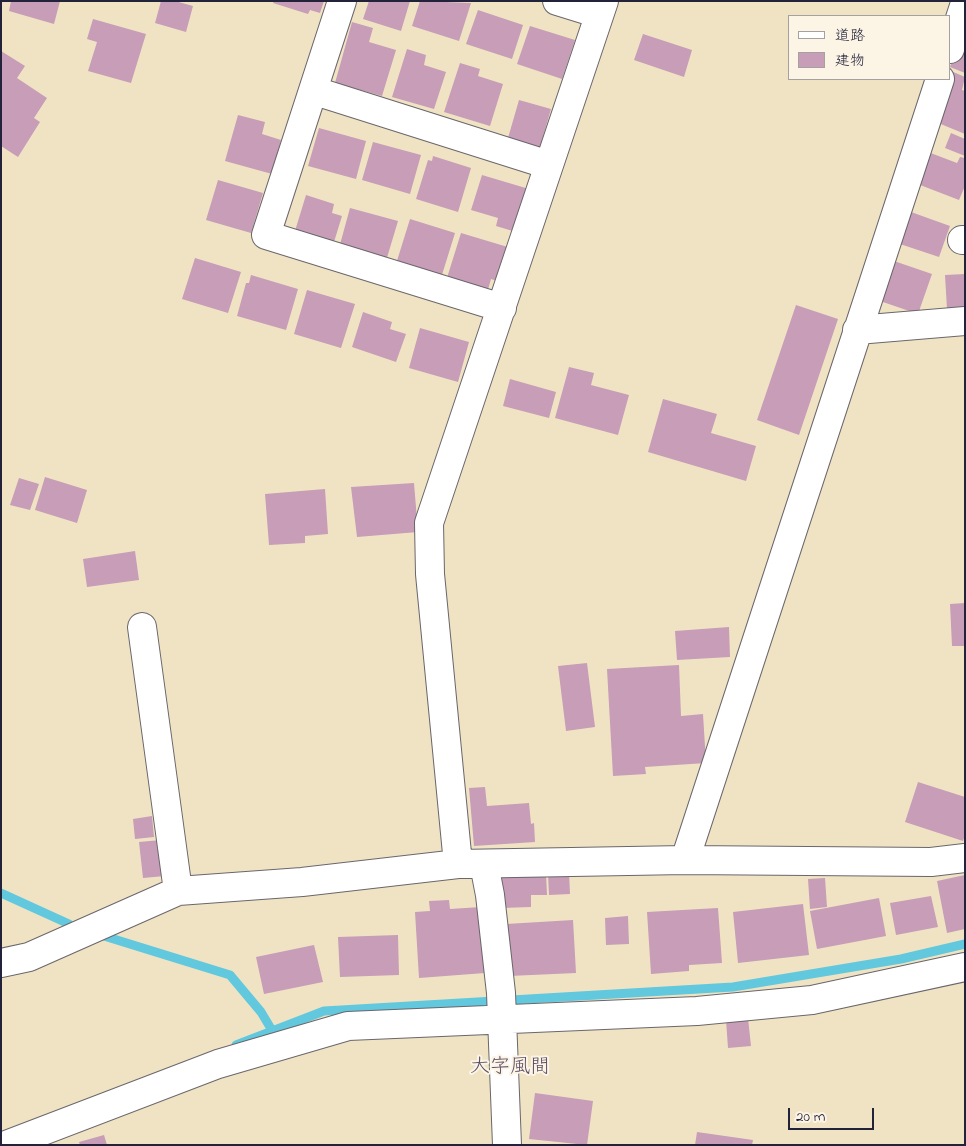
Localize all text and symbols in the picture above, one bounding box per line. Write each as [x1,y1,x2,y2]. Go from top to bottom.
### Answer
legend [788,15,951,80]
text: 道路 [835,25,865,47]
text: 建物 [835,50,865,72]
district label: 大字風間 [470,1057,550,1081]
scale bar [791,1098,877,1130]
text: 20 m [796,1106,825,1128]

